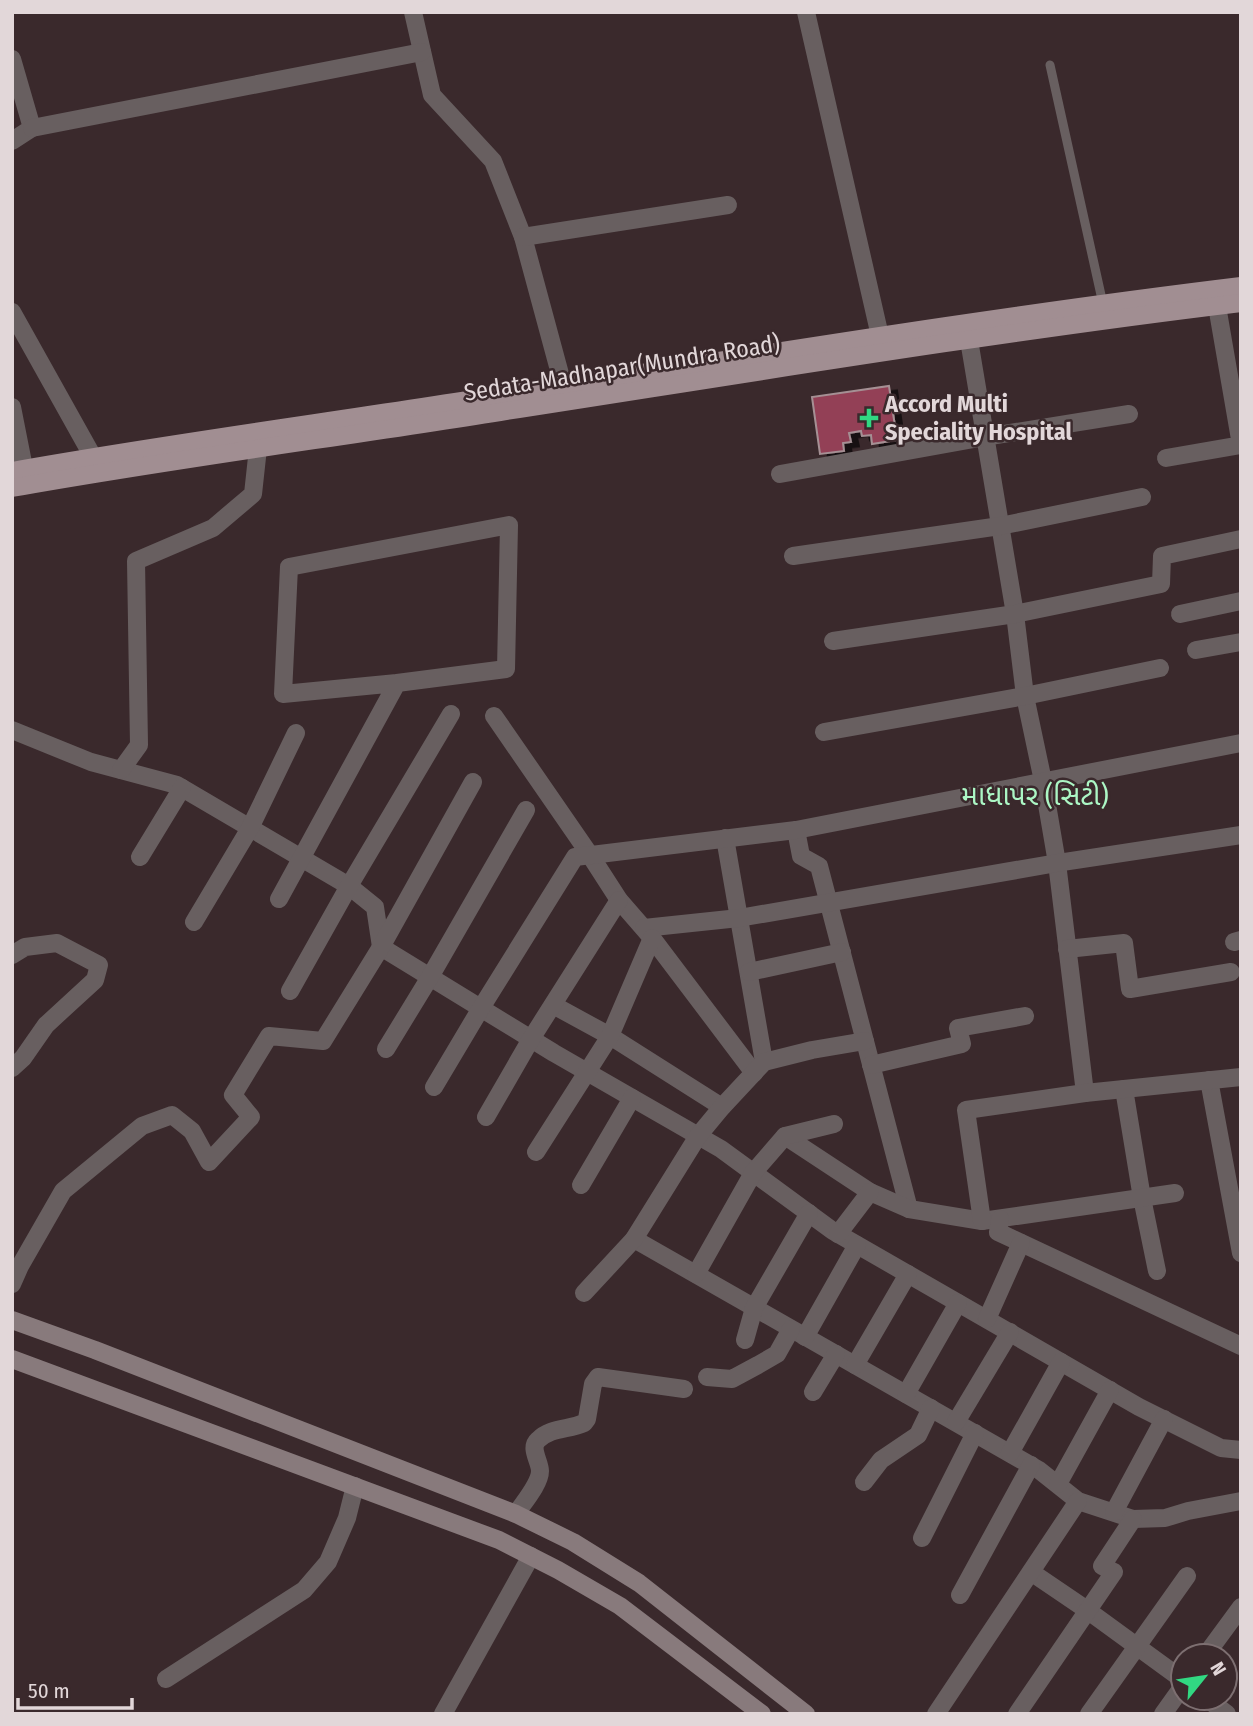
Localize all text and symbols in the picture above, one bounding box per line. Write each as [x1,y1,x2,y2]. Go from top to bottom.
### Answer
street label: Sedata-Madhapar(Mundra Road) [462,329,782,407]
place label: Accord Multi Speciality Hospital [884,390,1073,446]
marker: Accord Multi Speciality Hospital [859,408,879,428]
district label: માધાપર (સિટી) [961,779,1109,812]
north arrow [1169,1642,1239,1712]
text: N [1205,1658,1231,1679]
scale bar [18,1666,131,1710]
text: 50 m [28,1678,70,1704]

